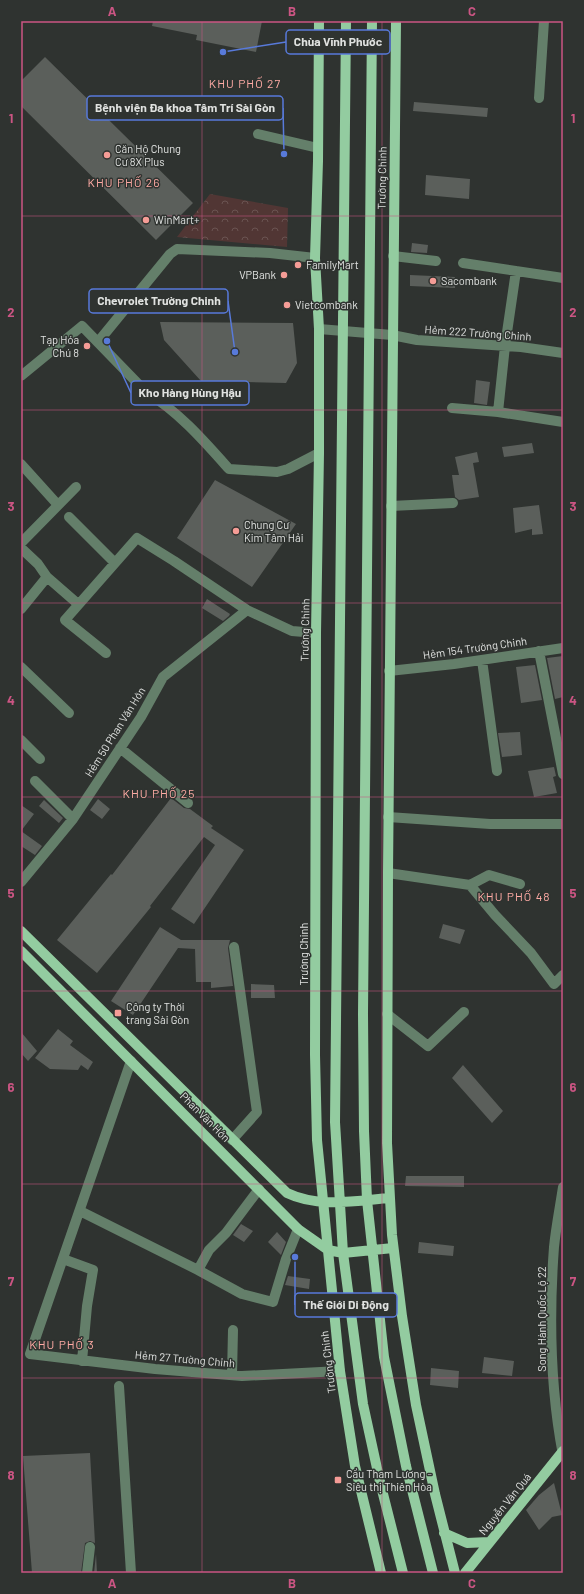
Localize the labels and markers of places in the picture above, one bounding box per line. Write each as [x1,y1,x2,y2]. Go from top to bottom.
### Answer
callout: Chùa Vĩnh Phước [286,30,390,54]
callout: Bệnh viện Đa khoa Tâm Trí Sài Gòn [87,96,283,120]
place label: Căn Hộ Chung Cư 8X Plus [115,142,181,168]
marker: Căn Hộ Chung Cư 8X Plus [102,150,112,160]
place label: WinMart+ [154,213,200,226]
marker: WinMart+ [141,215,151,225]
place label: FamilyMart [306,258,359,271]
marker: FamilyMart [293,260,303,270]
place label: VPBank [239,268,276,281]
marker: VPBank [279,270,289,280]
place label: Sacombank [441,274,497,287]
marker: Sacombank [428,276,438,286]
callout: Chevrolet Trường Chinh [89,289,228,313]
place label: Vietcombank [295,298,358,311]
marker: Vietcombank [282,300,292,310]
place label: Tạp Hóa Chú 8 [40,333,79,359]
marker: Tạp Hóa Chú 8 [82,341,92,351]
callout: Kho Hàng Hùng Hậu [131,381,249,405]
place label: Chung Cư Kim Tâm Hải [244,518,304,544]
marker: Chung Cư Kim Tâm Hải [231,526,241,536]
place label: Công ty Thời trang Sài Gòn [126,1000,189,1026]
marker: Công ty Thời trang Sài Gòn [113,1008,123,1018]
callout: Thế Giới Di Động [295,1293,397,1317]
place label: Cầu Tham Lương - Siêu thị Thiên Hòa [346,1467,432,1493]
marker: Cầu Tham Lương - Siêu thị Thiên Hòa [333,1475,343,1485]

